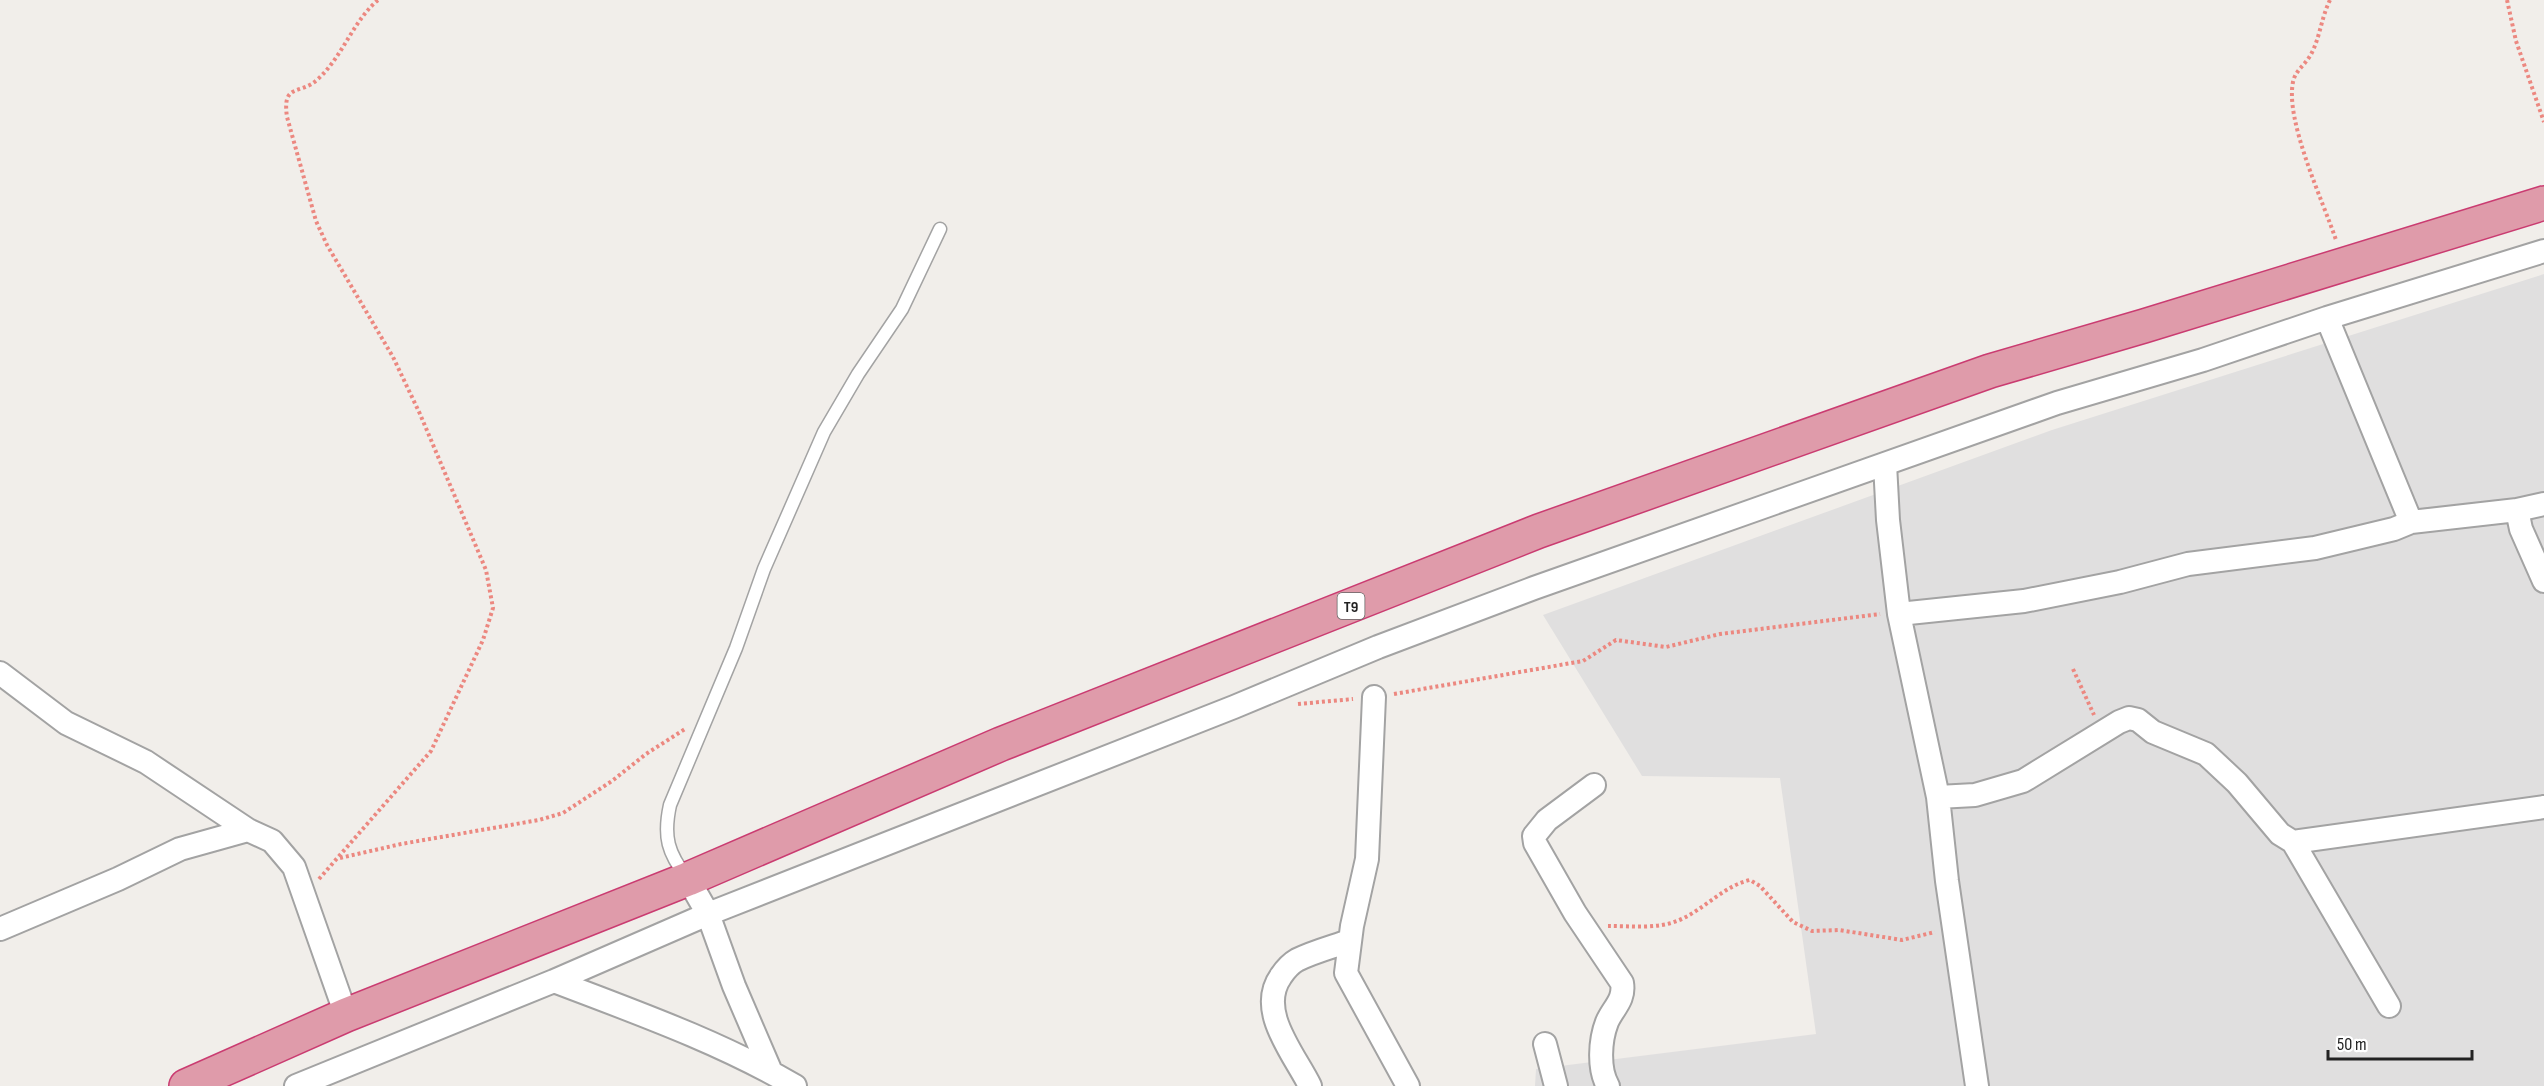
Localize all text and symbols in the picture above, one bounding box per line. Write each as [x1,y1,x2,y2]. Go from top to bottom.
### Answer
road number: T9 [1338,593,1364,619]
scale bar [2328,1023,2472,1061]
text: 50 m [2337,1034,2367,1055]

